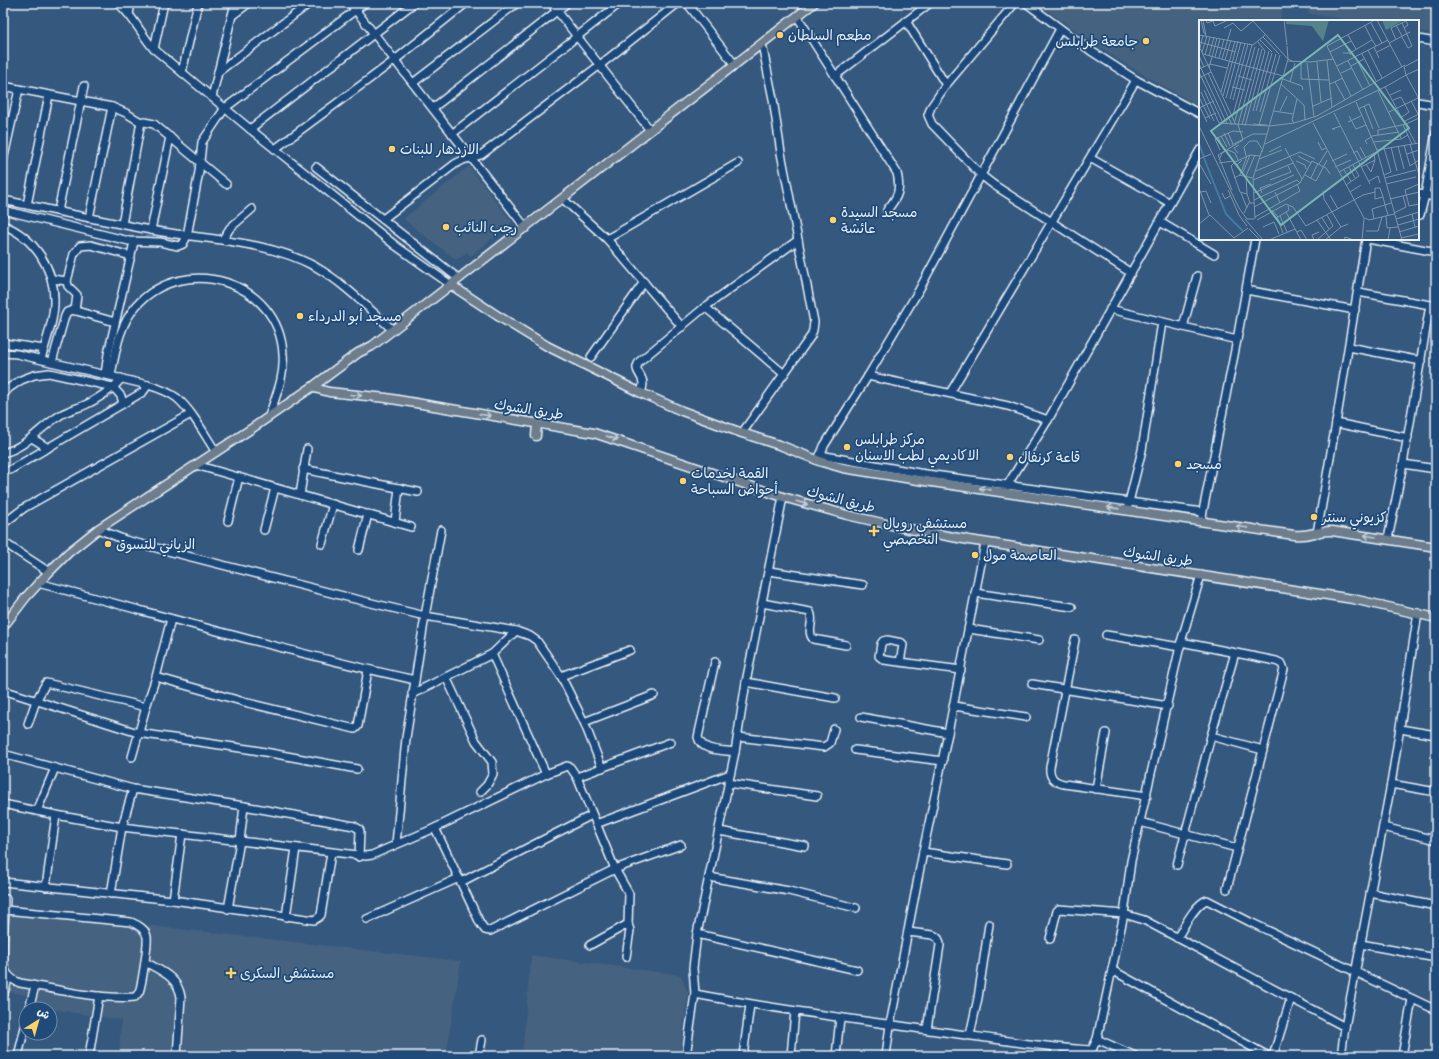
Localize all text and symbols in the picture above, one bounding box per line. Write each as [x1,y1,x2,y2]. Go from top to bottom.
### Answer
inset map [1199,20,1419,240]
place label: مطعم السلطان [788,27,871,46]
marker: مطعم السلطان [775,30,785,40]
place label: جامعة طرابلس [1056,33,1138,50]
marker: جامعة طرابلس [1141,36,1151,46]
place label: الازدهار للبنات [400,141,479,158]
marker: الازدهار للبنات [387,144,397,154]
place label: مسجد السيدة عائشة [841,204,917,237]
marker: مسجد السيدة عائشة [828,215,838,225]
place label: رجب النائب [454,219,517,236]
marker: رجب النائب [441,222,451,232]
place label: مسجد أبو الدرداء [308,308,402,325]
marker: مسجد أبو الدرداء [295,311,305,321]
one-way arrow [349,391,362,398]
street label: طريق الشوك [493,396,565,423]
one-way arrow [478,411,491,419]
place label: مركز طرابلس الاكاديمي لطب الاسنان [855,431,979,468]
one-way arrow [606,435,618,443]
marker: مركز طرابلس الاكاديمي لطب الاسنان [842,442,852,452]
place label: قاعة كرنفال [1018,449,1080,466]
marker: قاعة كرنفال [1005,452,1015,462]
place label: مسجد [1186,456,1222,473]
marker: مسجد [1173,459,1183,469]
place label: القمة لخدمات أحواض السباحة [691,465,778,498]
marker: القمة لخدمات أحواض السباحة [678,476,688,486]
street label: طريق الشوك [805,483,877,516]
one-way arrow [978,485,991,493]
one-way arrow [795,500,808,507]
one-way arrow [1107,504,1120,512]
place label: كزيوني سنتر [1321,509,1387,530]
marker: كزيوني سنتر [1309,512,1319,522]
place label: مستشفى رويال التخصصي [883,515,967,552]
one-way arrow [1236,523,1249,531]
marker: مستشفى رويال التخصصي [868,525,880,537]
one-way arrow [1364,532,1377,540]
place label: الزياني للتسوق [116,536,195,557]
marker: الزياني للتسوق [103,539,113,549]
street label: طريق الشوك [1122,543,1194,570]
place label: العاصمة مول [983,547,1057,564]
marker: العاصمة مول [970,550,980,560]
place label: مستشفى السكرى [240,965,335,982]
marker: مستشفى السكرى [225,967,237,979]
north arrow [18,1001,58,1041]
text: ش [35,1005,52,1022]

